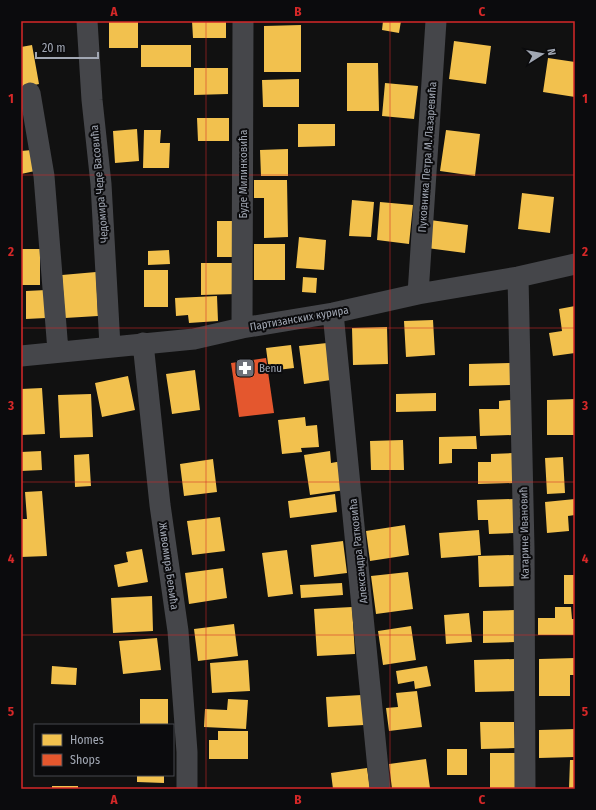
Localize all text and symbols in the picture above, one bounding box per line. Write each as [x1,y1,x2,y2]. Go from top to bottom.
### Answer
text: A [109,4,118,19]
text: B [294,4,302,19]
text: C [479,4,486,19]
scale bar [36,34,98,60]
north arrow [522,34,562,74]
text: 20 m [42,41,66,55]
text: N [544,48,558,57]
street label: Пуковника Петра М. Лазаревића [416,81,439,233]
text: 1 [8,91,14,106]
text: 1 [582,91,588,106]
street label: Чедомира Чеде Васовића [88,124,111,243]
street label: Буде Милинковића [237,130,250,218]
text: 2 [7,244,14,259]
text: 2 [581,244,588,259]
street label: Партизанских курира [249,303,350,334]
pharmacy icon: Benu [234,357,256,379]
place label: Benu [259,362,282,375]
text: 3 [7,398,14,413]
text: 3 [581,398,588,413]
street label: Катарине Ивановић [517,487,532,579]
street label: Александра Ратковића [347,498,370,604]
street label: Живомира Бељића [156,522,181,610]
text: 4 [8,551,15,566]
text: 4 [582,551,589,566]
text: 5 [8,704,14,719]
text: 5 [582,704,588,719]
legend [34,724,174,776]
text: Homes [70,733,104,747]
text: Shops [70,753,100,767]
text: A [109,792,118,807]
text: B [294,792,302,807]
text: C [479,792,486,807]

